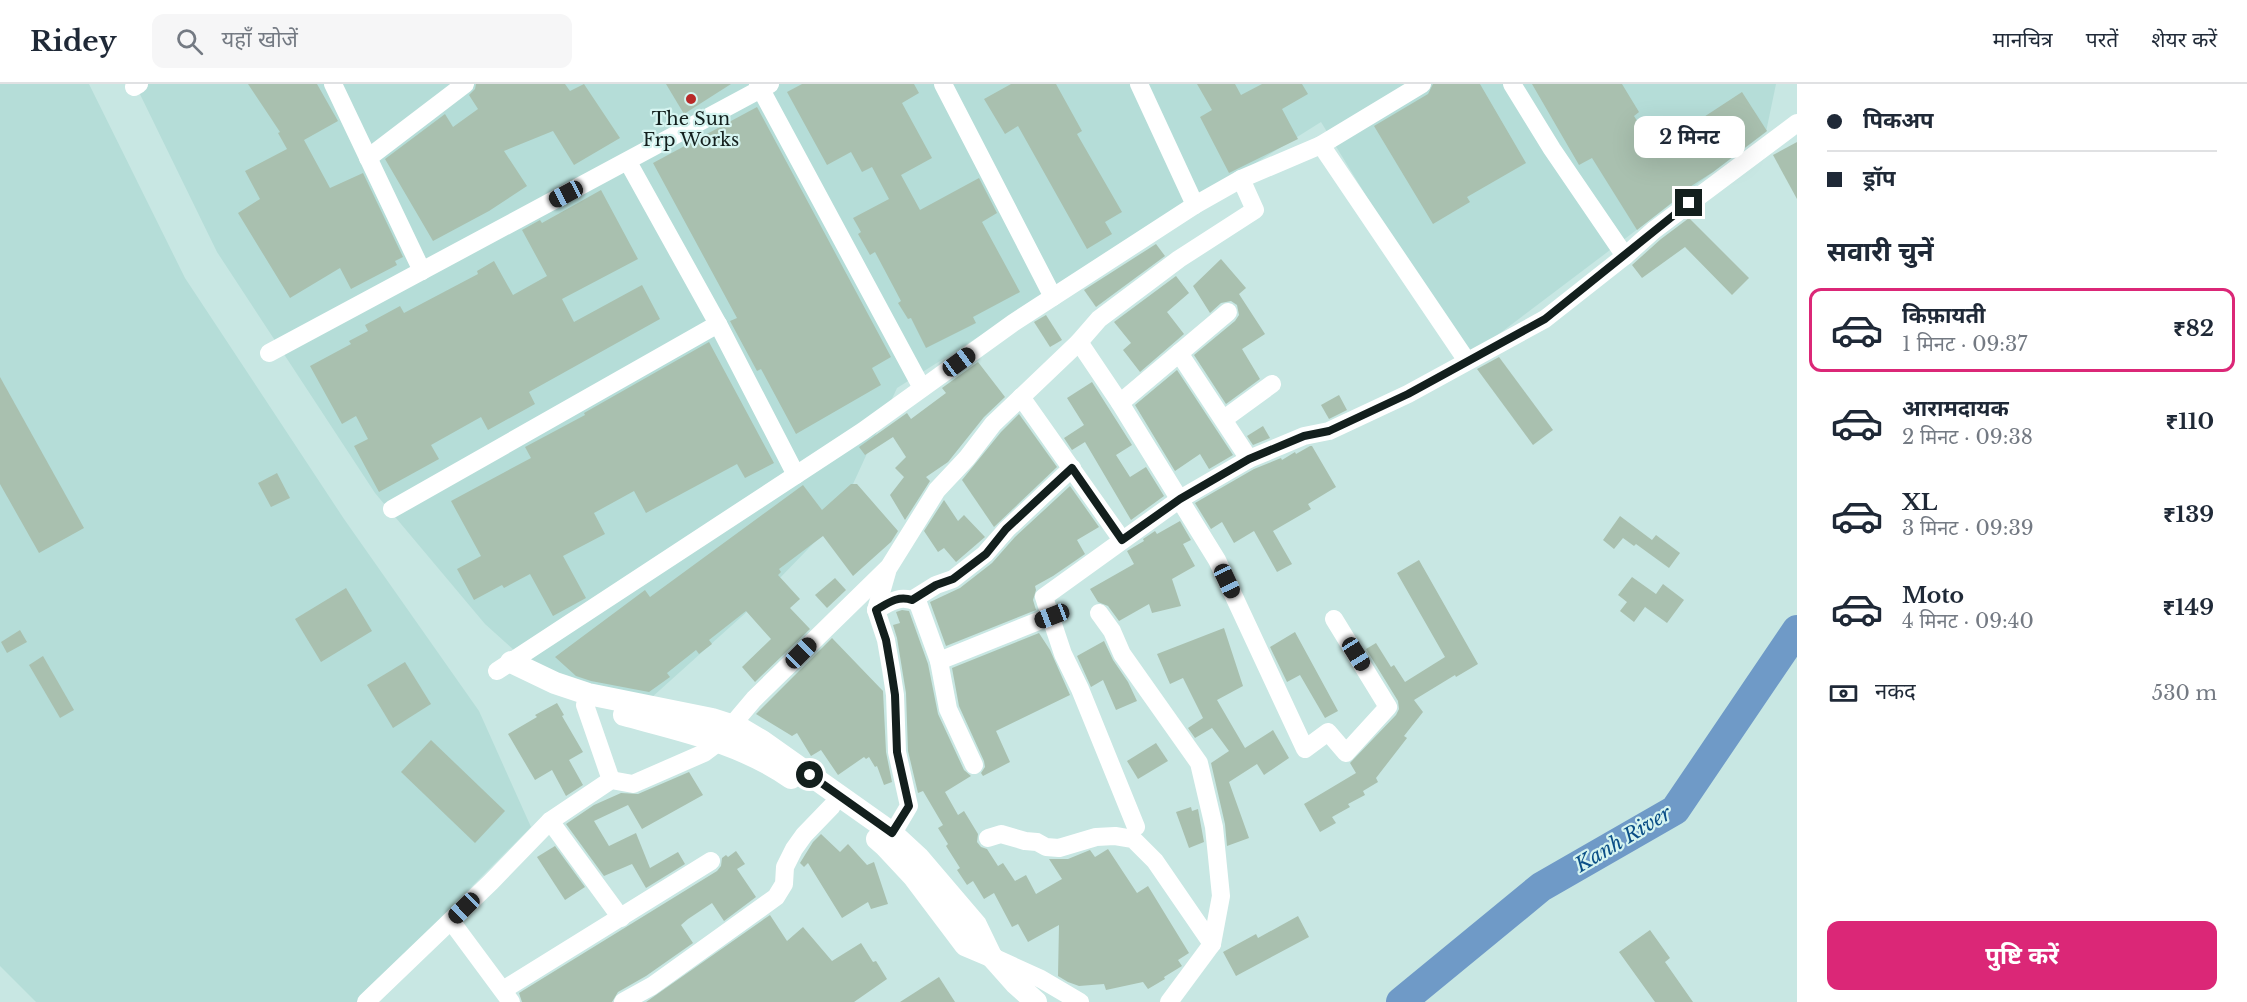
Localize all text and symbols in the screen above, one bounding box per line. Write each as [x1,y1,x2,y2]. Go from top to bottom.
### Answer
search box [152,14,572,68]
text: Ridey [30,24,116,59]
icon: search [173,25,206,58]
text: यहाँ खोजें [221,26,298,53]
text: मानचित्र [1993,27,2053,53]
text: परतें [2086,27,2118,53]
text: शेयर करें [2151,27,2217,53]
marker: The Sun Frp Works [684,92,698,106]
text: पिकअप [1863,107,1934,134]
place label: The Sun Frp Works [643,108,739,151]
callout: 2 मिनट [1634,116,1744,158]
text: 2 मिनट [1659,125,1720,149]
text: ड्रॉप [1863,165,1896,192]
car [546,178,586,210]
route end [1675,189,1702,216]
text: सवारी चुनें [1827,235,1934,268]
text: किफ़ायती [1902,302,1986,329]
icon: car [1830,303,1884,357]
text: ₹82 [2173,315,2214,342]
text: 1 मिनट · 09:37 [1902,332,2027,356]
car [939,344,979,380]
text: आरामदायक [1902,395,2009,422]
icon: car [1830,396,1884,450]
text: ₹110 [2166,408,2214,435]
text: 2 मिनट · 09:38 [1902,425,2033,449]
icon: car [1830,489,1884,543]
text: XL [1902,489,1937,516]
text: ₹139 [2163,501,2214,528]
text: 3 मिनट · 09:39 [1902,516,2034,540]
car [1211,561,1243,601]
icon: car [1830,582,1884,636]
text: Moto [1902,582,1964,609]
text: ₹149 [2162,594,2214,621]
car [1032,601,1072,631]
text: 4 मिनट · 09:40 [1902,609,2034,633]
car [782,634,820,672]
car [1339,634,1373,674]
icon: cash [1827,677,1860,710]
text: नकद [1875,678,1916,705]
text: 530 m [2152,681,2217,705]
route start [796,761,823,788]
water label: Kanh River [1570,800,1676,878]
car [445,889,483,927]
button: पुष्टि करें [1827,921,2217,990]

